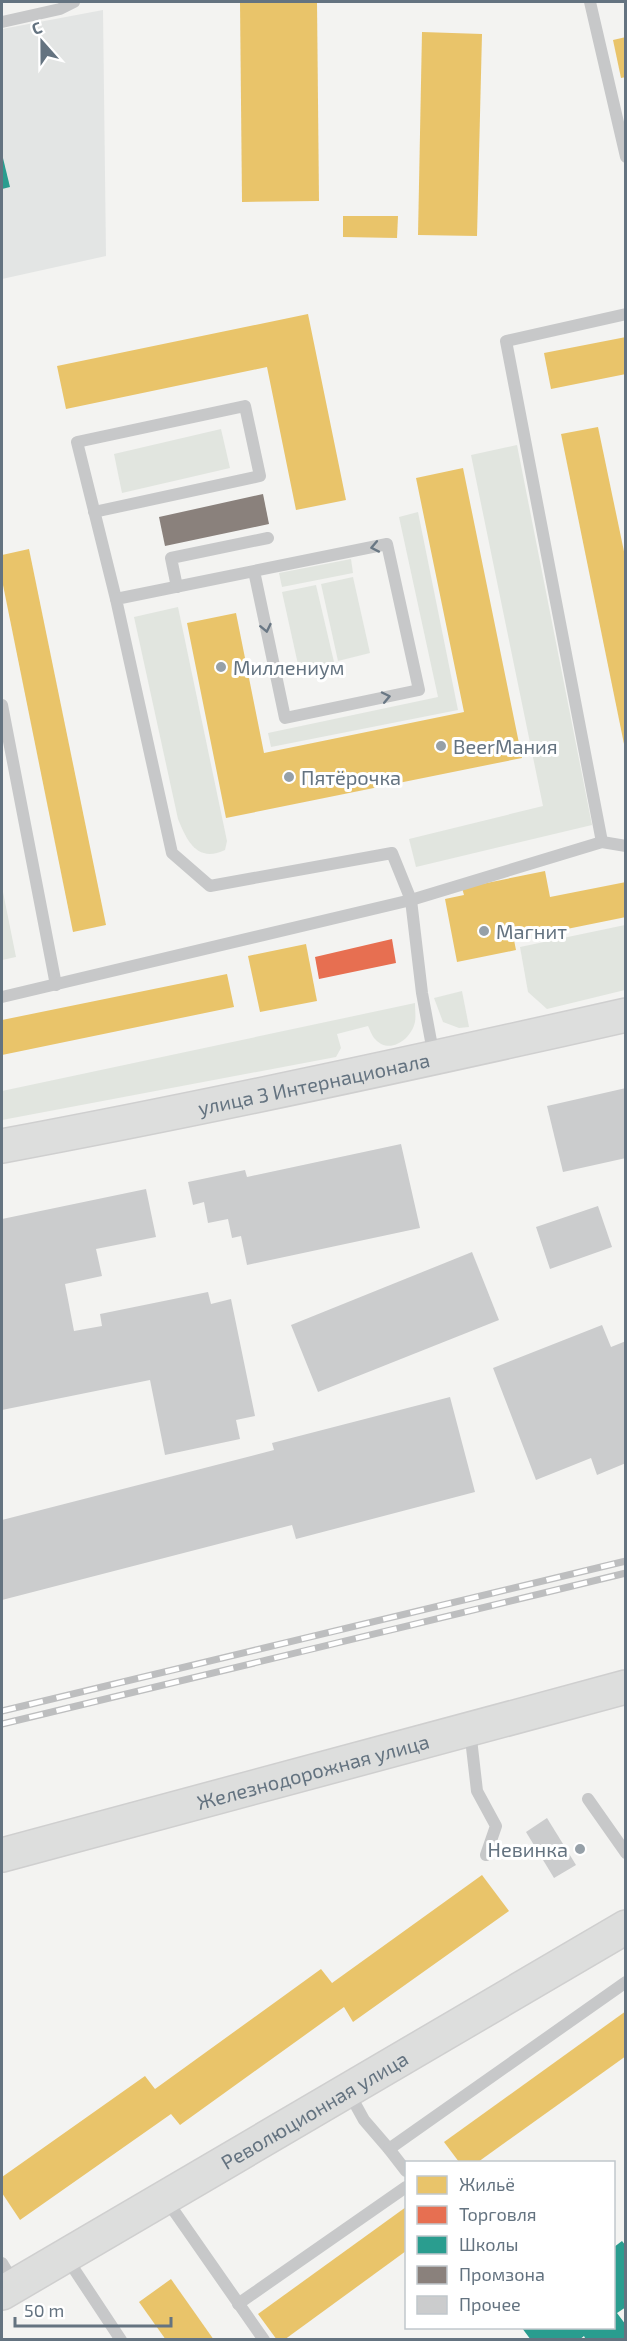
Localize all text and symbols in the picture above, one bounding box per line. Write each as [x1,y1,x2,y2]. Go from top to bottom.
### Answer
north arrow [12,12,72,72]
text: С [29,17,44,38]
one-way arrow [370,540,380,553]
one-way arrow [259,623,272,633]
place label: Миллениум [233,655,345,680]
marker: Миллениум [214,660,228,674]
one-way arrow [380,691,390,704]
place label: BeerМания [453,734,558,758]
marker: BeerМания [434,739,448,753]
place label: Пятёрочка [301,765,401,789]
marker: Пятёрочка [282,770,296,784]
place label: Магнит [496,919,567,943]
marker: Магнит [477,924,491,938]
street label: улица 3 Интернационала [196,1047,432,1120]
street label: Железнодорожная улица [194,1729,432,1814]
place label: Невинка [488,1837,568,1861]
marker: Невинка [573,1842,587,1856]
street label: Революционная улица [216,2046,412,2174]
legend [405,2161,615,2329]
text: Жильё [459,2173,515,2195]
text: Торговля [459,2203,537,2225]
text: Школы [459,2233,519,2255]
text: Промзона [459,2263,545,2285]
scale bar [15,2290,171,2328]
text: Прочее [459,2293,521,2315]
text: 50 m [24,2299,64,2321]

